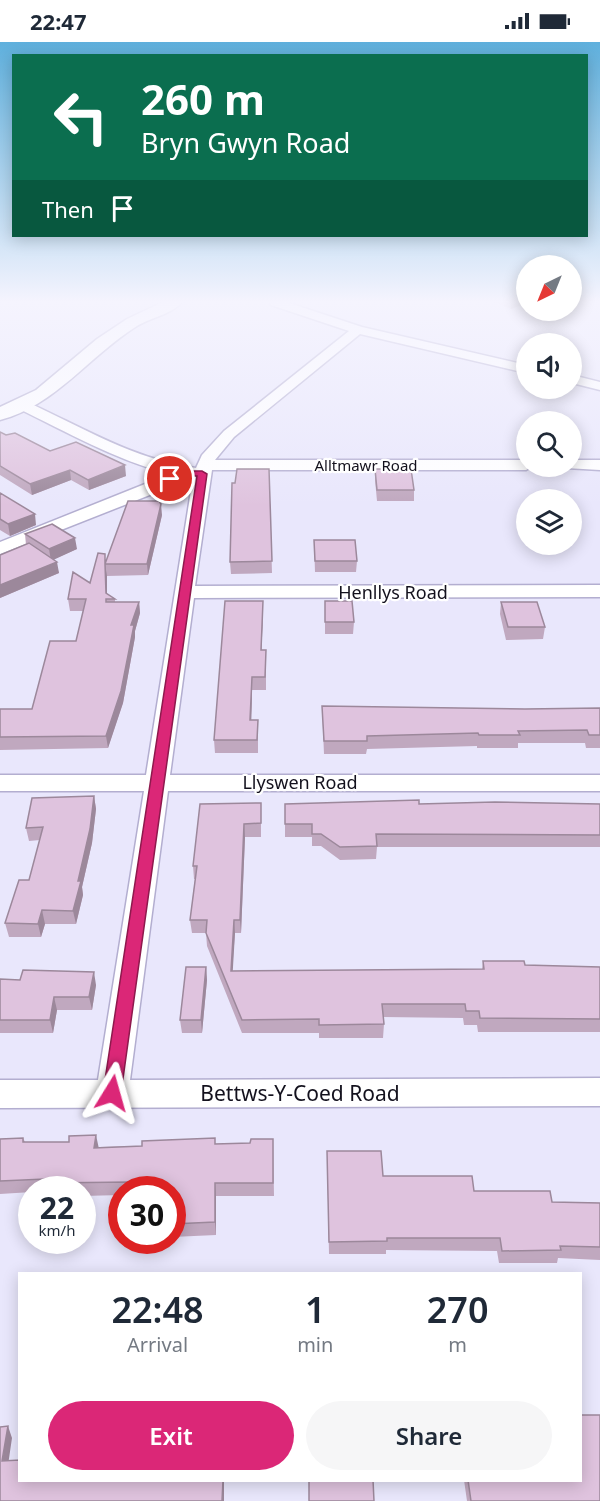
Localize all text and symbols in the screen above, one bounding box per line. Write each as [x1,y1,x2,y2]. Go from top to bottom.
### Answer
text: 22:47 [30,6,87,36]
text: 260 m [141,70,265,127]
icon: left [42,78,120,156]
text: Bryn Gwyn Road [141,124,350,161]
icon: arrive [106,192,139,225]
text: Then [42,194,94,224]
north arrow [516,255,582,321]
map controls [516,255,582,555]
button: sound [516,333,582,399]
button: search [516,411,582,477]
pin [144,453,195,504]
street label: Alltmawr Road [314,455,418,475]
icon: arrive [153,462,186,495]
button: layers [516,489,582,555]
street label: Henllys Road [338,580,448,604]
street label: Llyswen Road [242,770,358,794]
position arrow [80,1061,144,1125]
street label: Bettws-Y-Coed Road [200,1079,400,1107]
speed limit sign: 30 [108,1176,186,1254]
text: 22 [40,1187,74,1228]
text: km/h [39,1220,75,1240]
text: 22:48 [111,1285,204,1334]
text: 1 [305,1285,326,1334]
text: 270 [427,1285,489,1334]
text: Arrival [127,1331,188,1358]
text: min [297,1331,333,1358]
text: m [448,1331,467,1358]
button: Exit [48,1401,294,1470]
button: Share [306,1401,552,1470]

